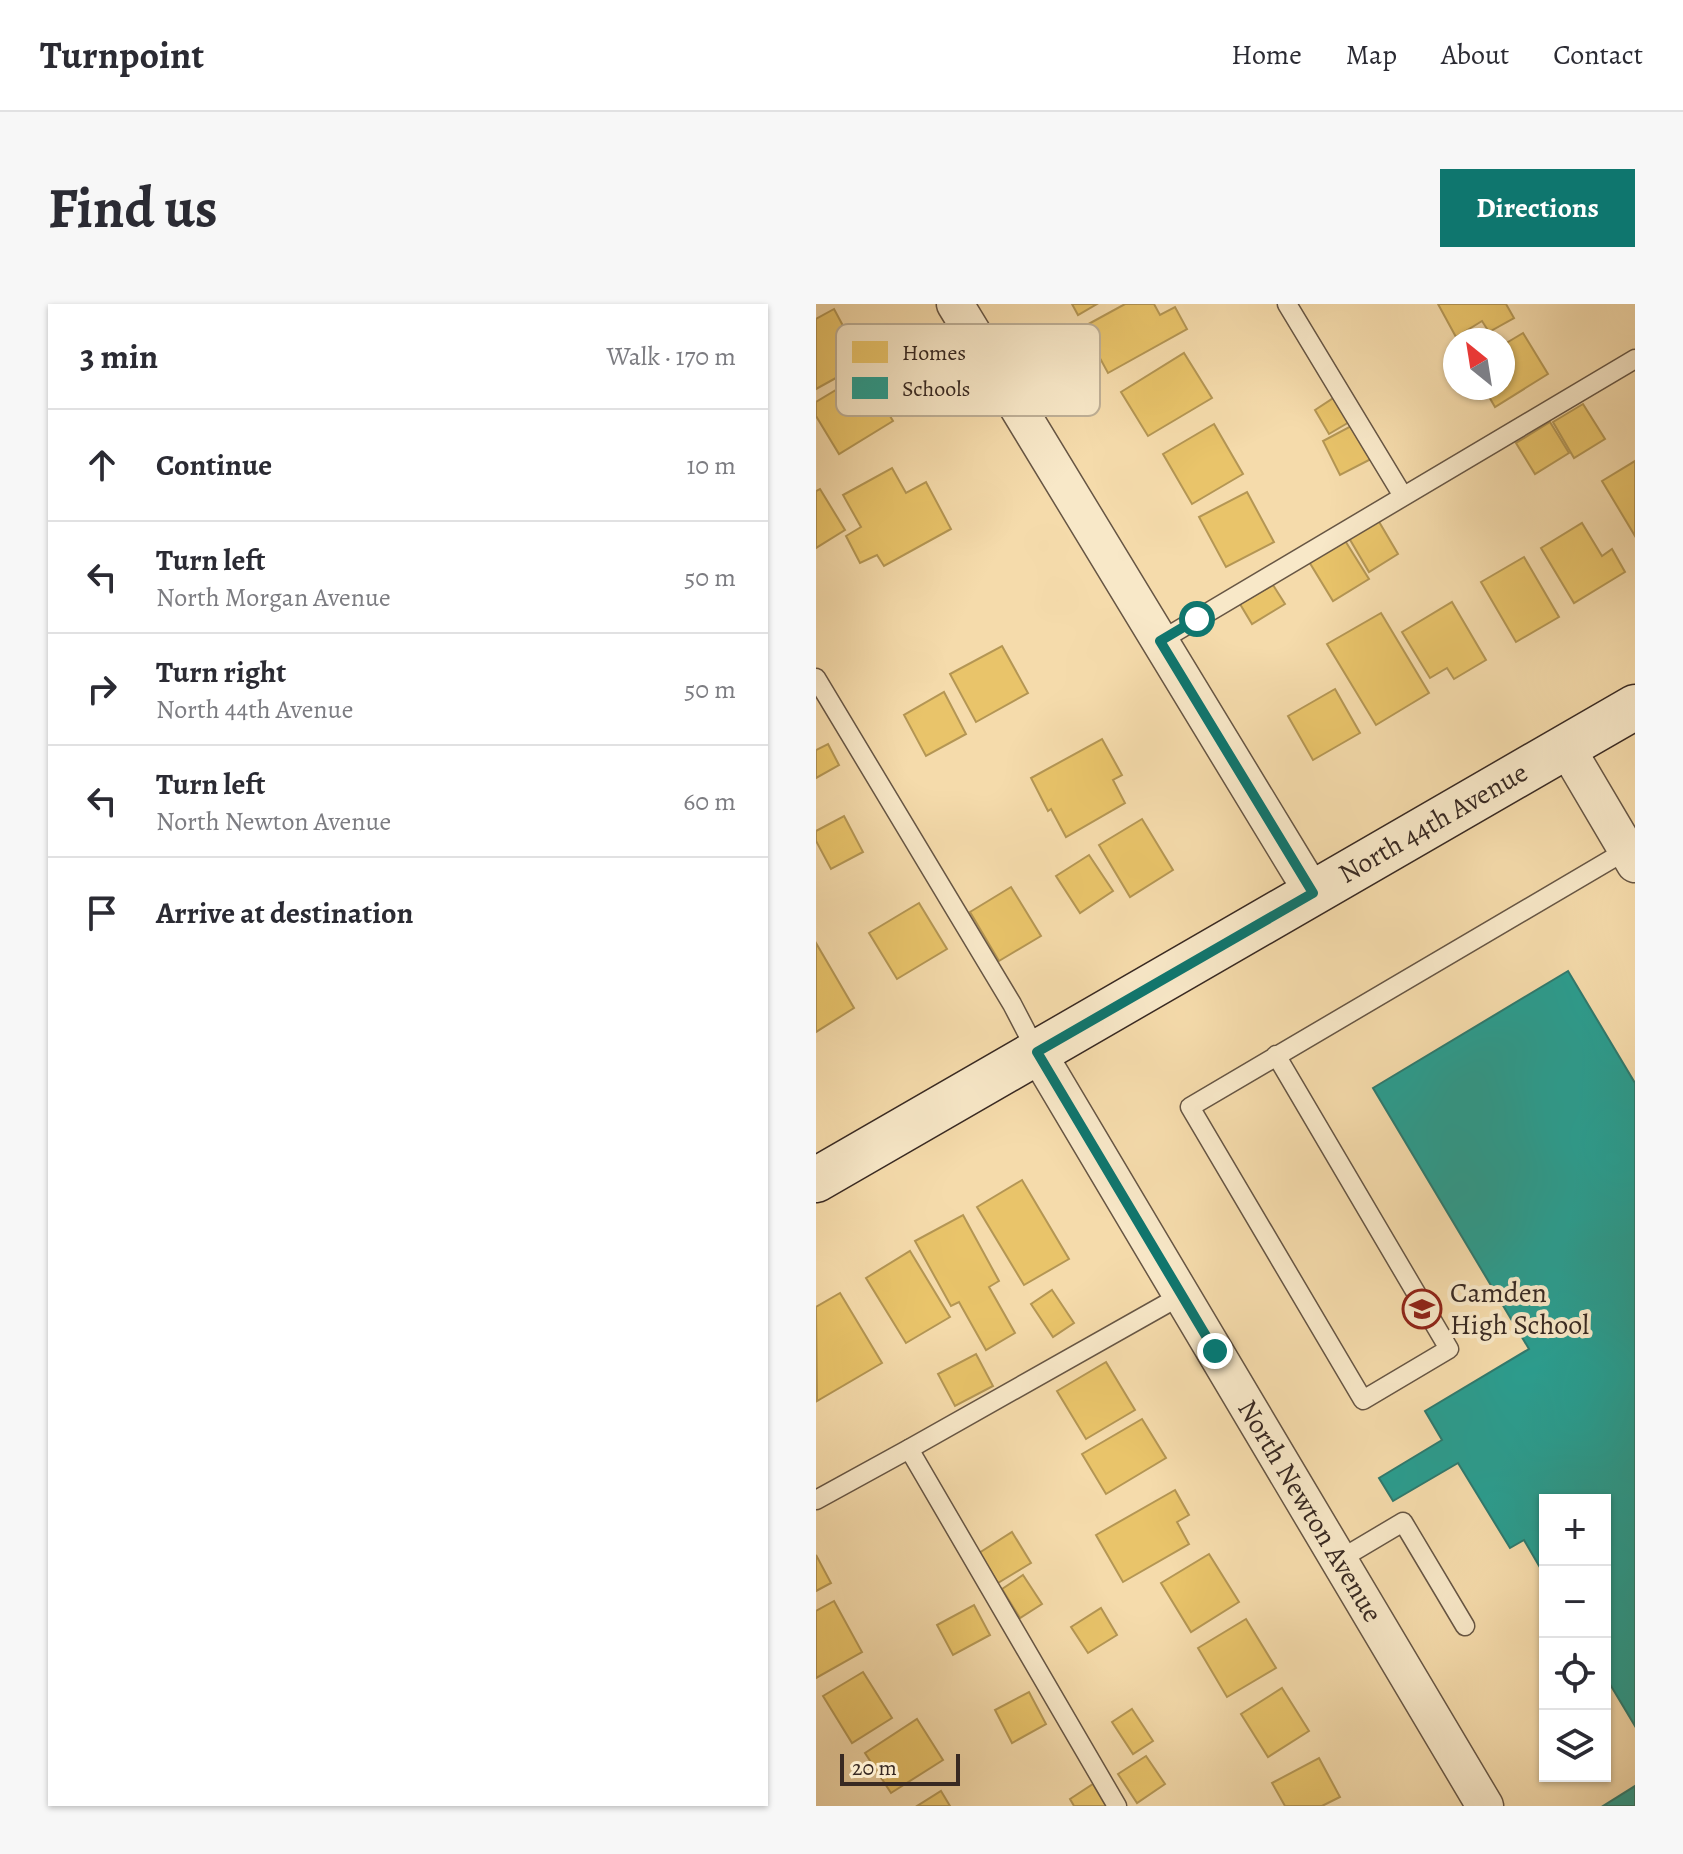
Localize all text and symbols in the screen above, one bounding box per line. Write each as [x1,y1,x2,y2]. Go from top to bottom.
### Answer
text: Turnpoint [40,29,204,81]
text: Home [1231,36,1302,74]
text: Map [1346,36,1397,74]
text: About [1441,36,1509,74]
text: Contact [1553,36,1643,74]
button: Directions [1440,169,1635,247]
text: Find us [48,170,218,246]
legend [836,324,1100,416]
north arrow [1443,328,1515,400]
text: 3 min [80,333,158,380]
text: Homes [902,338,966,368]
text: Walk · 170 m [607,339,736,374]
text: Schools [902,374,970,404]
icon: ahead [80,443,124,487]
text: Continue [156,445,272,485]
text: 10 m [686,448,736,483]
text: Turn left [156,540,265,580]
icon: left [80,555,124,599]
text: 50 m [684,560,736,595]
text: North Morgan Avenue [156,580,391,615]
route start [1179,601,1215,637]
text: Turn right [156,652,286,692]
icon: right [80,667,124,711]
text: 50 m [684,672,736,707]
text: North 44th Avenue [156,692,353,727]
street label: North 44th Avenue [1331,753,1535,893]
text: Turn left [156,764,265,804]
icon: left [80,779,124,823]
text: 60 m [683,784,736,819]
text: North Newton Avenue [156,804,391,839]
icon: arrive [80,891,124,935]
text: Arrive at destination [156,893,413,933]
place label: Camden High School [1450,1274,1589,1344]
school or university icon: Camden High School [1401,1288,1443,1330]
route end [1197,1333,1233,1369]
street label: North Newton Avenue [1228,1393,1392,1629]
map controls [1539,1494,1611,1782]
button: + [1539,1494,1611,1566]
button: − [1539,1566,1611,1638]
button: locate [1539,1638,1611,1710]
button: layers [1539,1710,1611,1782]
scale bar [840,1750,960,1786]
text: 20 m [852,1753,897,1783]

